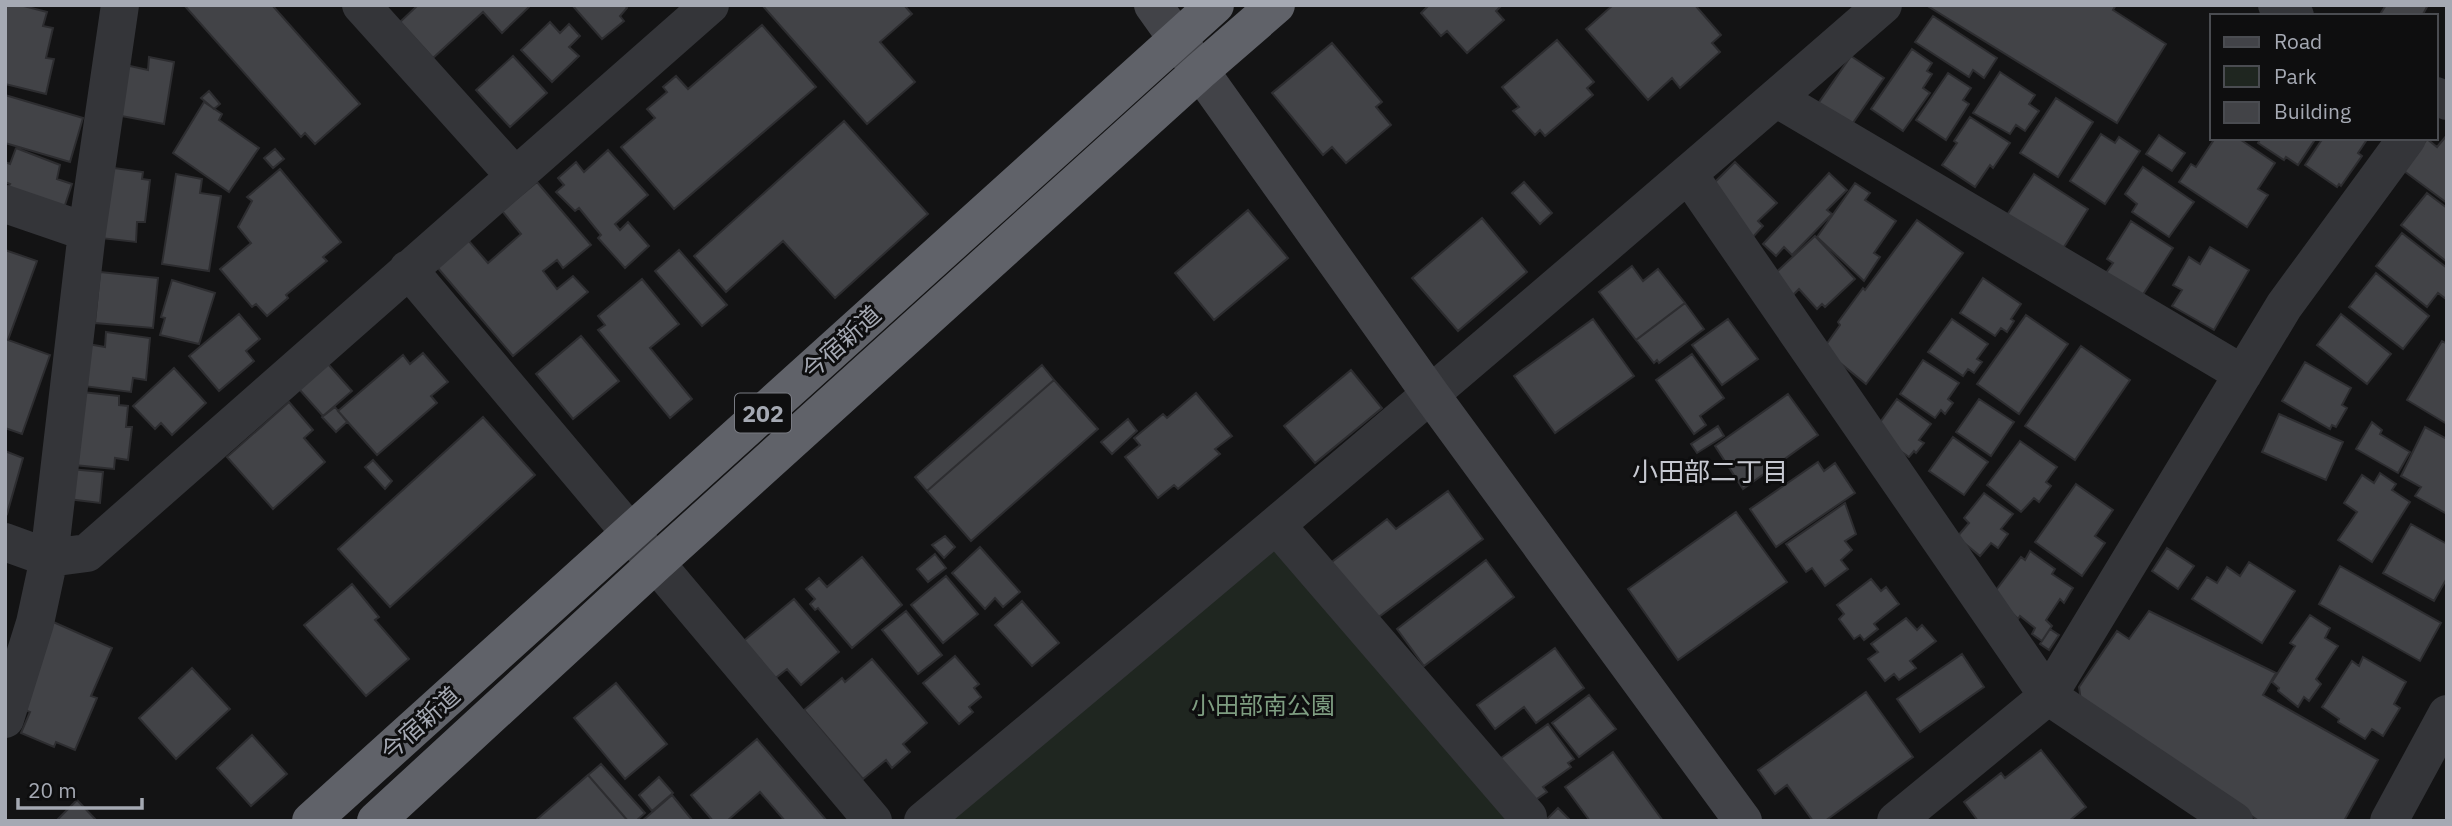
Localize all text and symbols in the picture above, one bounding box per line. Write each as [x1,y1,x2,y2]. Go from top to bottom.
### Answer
legend [2210,14,2438,140]
text: Road [2274,27,2322,55]
text: Park [2274,62,2317,90]
text: Building [2274,97,2351,125]
street label: 今宿新道 [795,298,887,386]
road number: 202 [735,394,791,432]
district label: 小田部二丁目 [1632,454,1788,488]
street label: 今宿新道 [374,679,466,767]
park label: 小田部南公園 [1191,689,1335,721]
scale bar [18,766,142,810]
text: 20 m [28,776,77,804]

